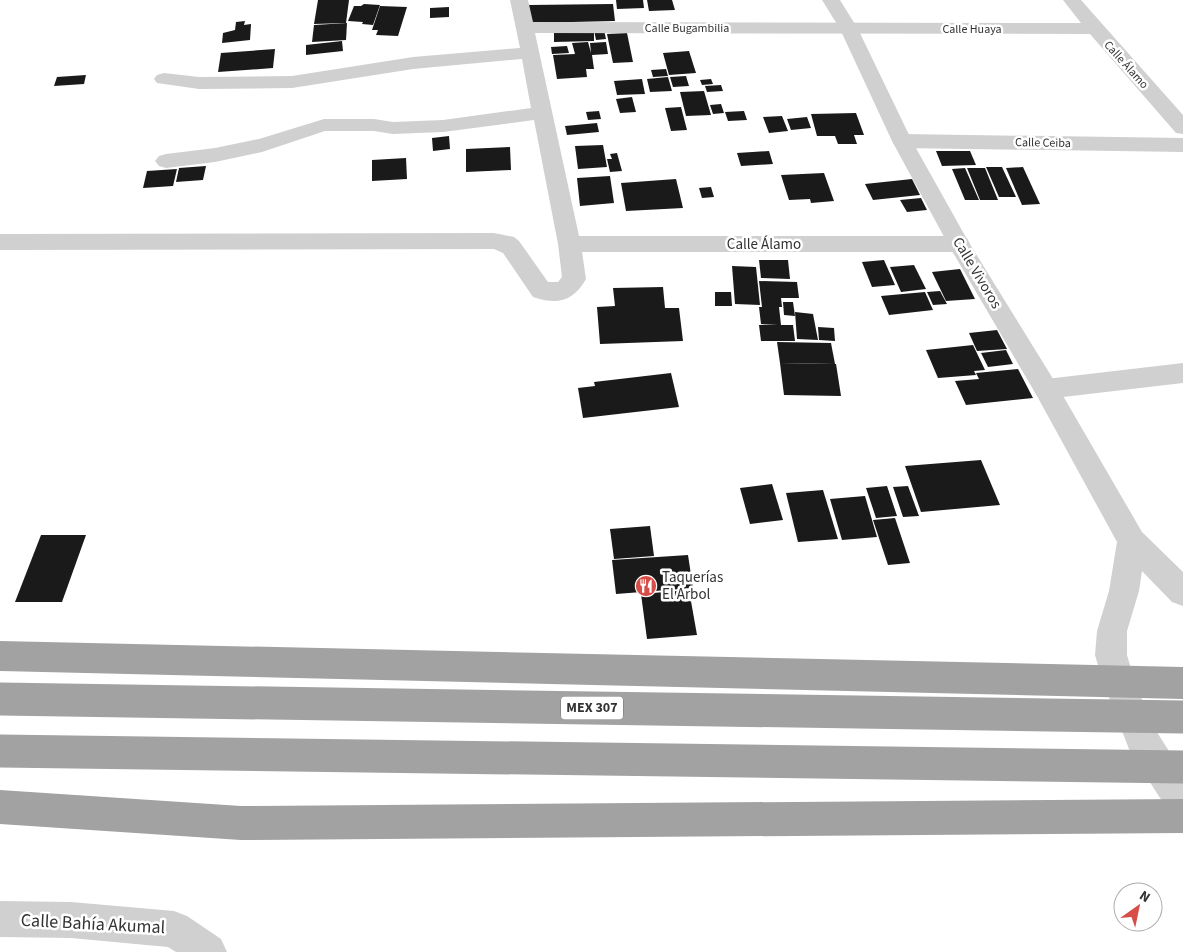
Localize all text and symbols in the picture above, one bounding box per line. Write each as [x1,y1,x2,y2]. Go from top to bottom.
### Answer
street label: Calle Bugambilia [645,20,729,37]
street label: Calle Huaya [942,21,1002,38]
street label: Calle Álamo [1100,37,1152,93]
street label: Calle Ceiba [1015,134,1071,152]
street label: Calle Vivoros [947,233,1007,313]
street label: Calle Álamo [727,234,801,255]
place label: Taquerías El Arbol [662,567,723,605]
restaurant icon: Taquerías El Arbol [634,574,658,598]
road number: MEX 307 [561,696,623,720]
north arrow [1113,882,1163,932]
text: N [1135,886,1154,908]
street label: Calle Bahía Akumal [20,908,166,940]

